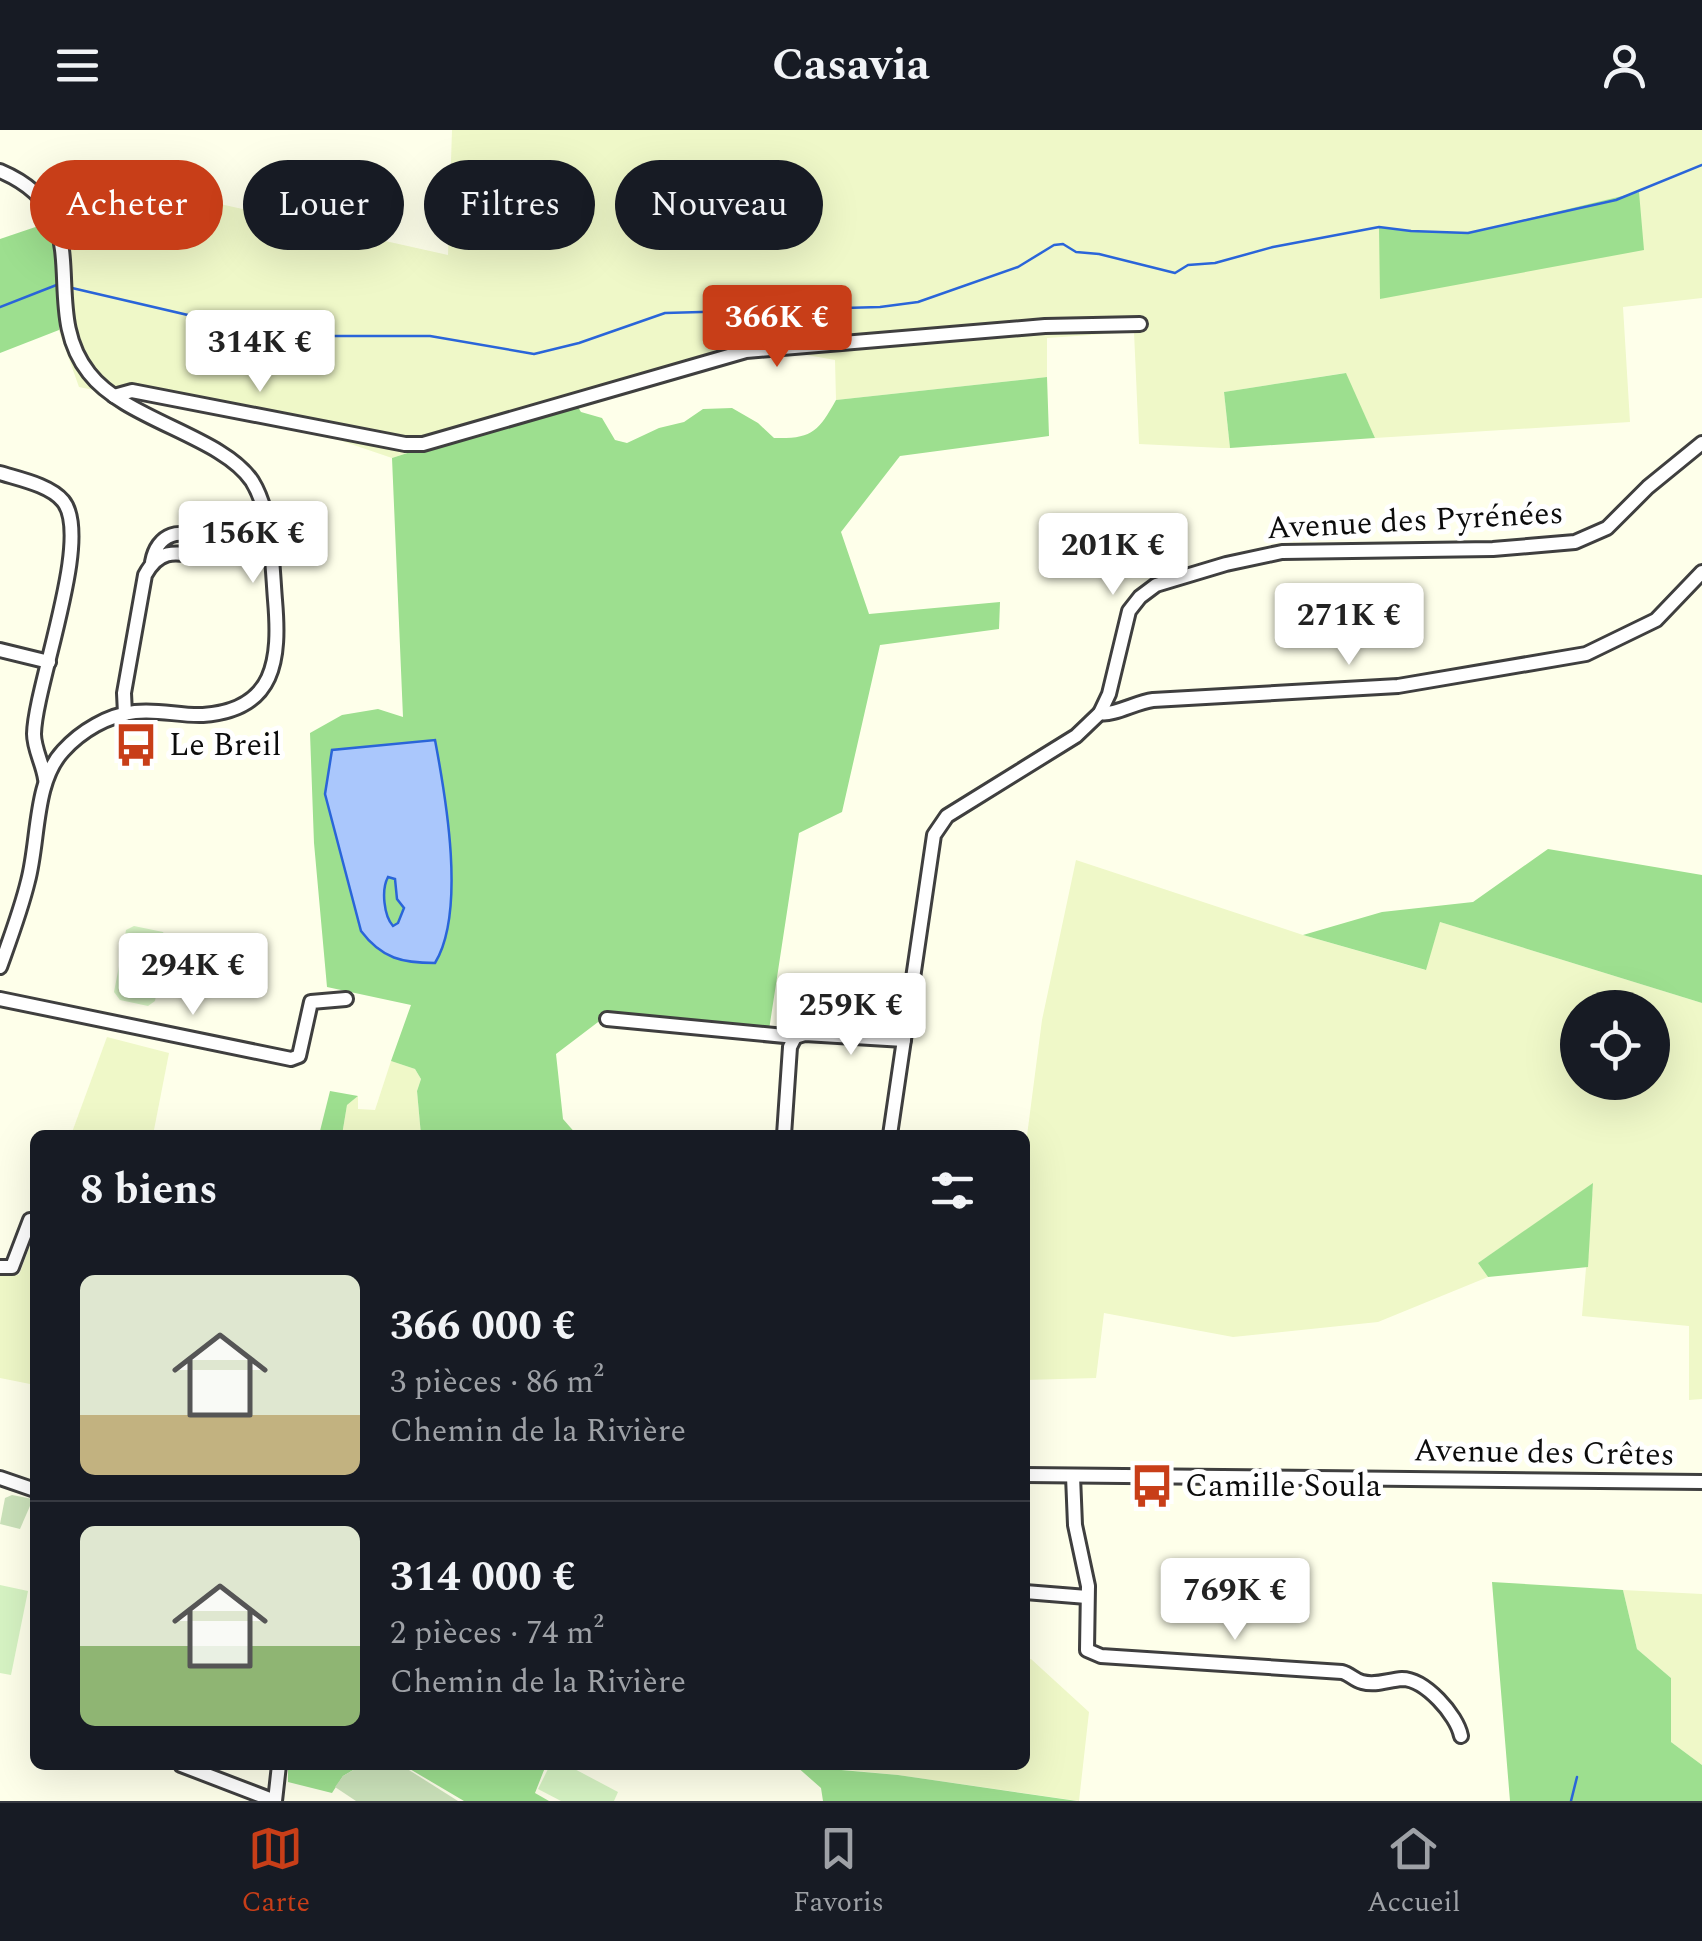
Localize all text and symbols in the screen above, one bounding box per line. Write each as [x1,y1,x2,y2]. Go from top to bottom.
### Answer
text: Casavia [772,31,930,100]
icon: menu [50,38,105,93]
icon: person [1597,38,1652,93]
chip: Acheter [30,160,223,250]
chip: Louer [243,160,404,250]
chip: Filtres [424,160,595,250]
chip: Nouveau [615,160,823,250]
pin: 366K € [696,285,858,370]
text: 366K € [725,293,829,342]
pin: 314K € [179,310,341,395]
text: 314K € [208,318,312,367]
street label: Avenue des Pyrénées [1265,489,1565,553]
pin: 156K € [172,501,334,586]
text: 156K € [201,509,305,558]
pin: 201K € [1032,513,1194,598]
text: 201K € [1061,521,1165,570]
pin: 271K € [1268,583,1430,668]
text: 271K € [1297,591,1401,640]
bus stop icon: Le Breil [112,721,160,769]
place label: Le Breil [169,721,281,770]
pin: 294K € [112,933,274,1018]
text: 294K € [141,941,245,990]
pin: 259K € [770,973,932,1058]
text: 259K € [799,981,903,1030]
map controls [1560,990,1670,1100]
button: locate [1560,990,1670,1100]
text: 8 biens [80,1159,218,1222]
icon: filters [925,1163,980,1218]
text: 366 000 € [390,1295,576,1358]
icon: home [160,1315,280,1435]
text: 3 pièces · 86 m² [390,1358,604,1407]
text: Chemin de la Rivière [390,1407,686,1456]
street label: Avenue des Crêtes [1413,1426,1675,1480]
bus stop icon: Camille Soula [1128,1462,1176,1510]
place label: Camille Soula [1185,1462,1382,1511]
text: 314 000 € [390,1546,576,1609]
pin: 769K € [1154,1558,1316,1643]
icon: home [160,1566,280,1686]
text: 769K € [1183,1566,1287,1615]
text: 2 pièces · 74 m² [390,1609,604,1658]
text: Chemin de la Rivière [390,1658,686,1707]
tab: Carte [241,1821,310,1924]
tab: Favoris [793,1821,884,1924]
tab: Accueil [1367,1821,1460,1924]

